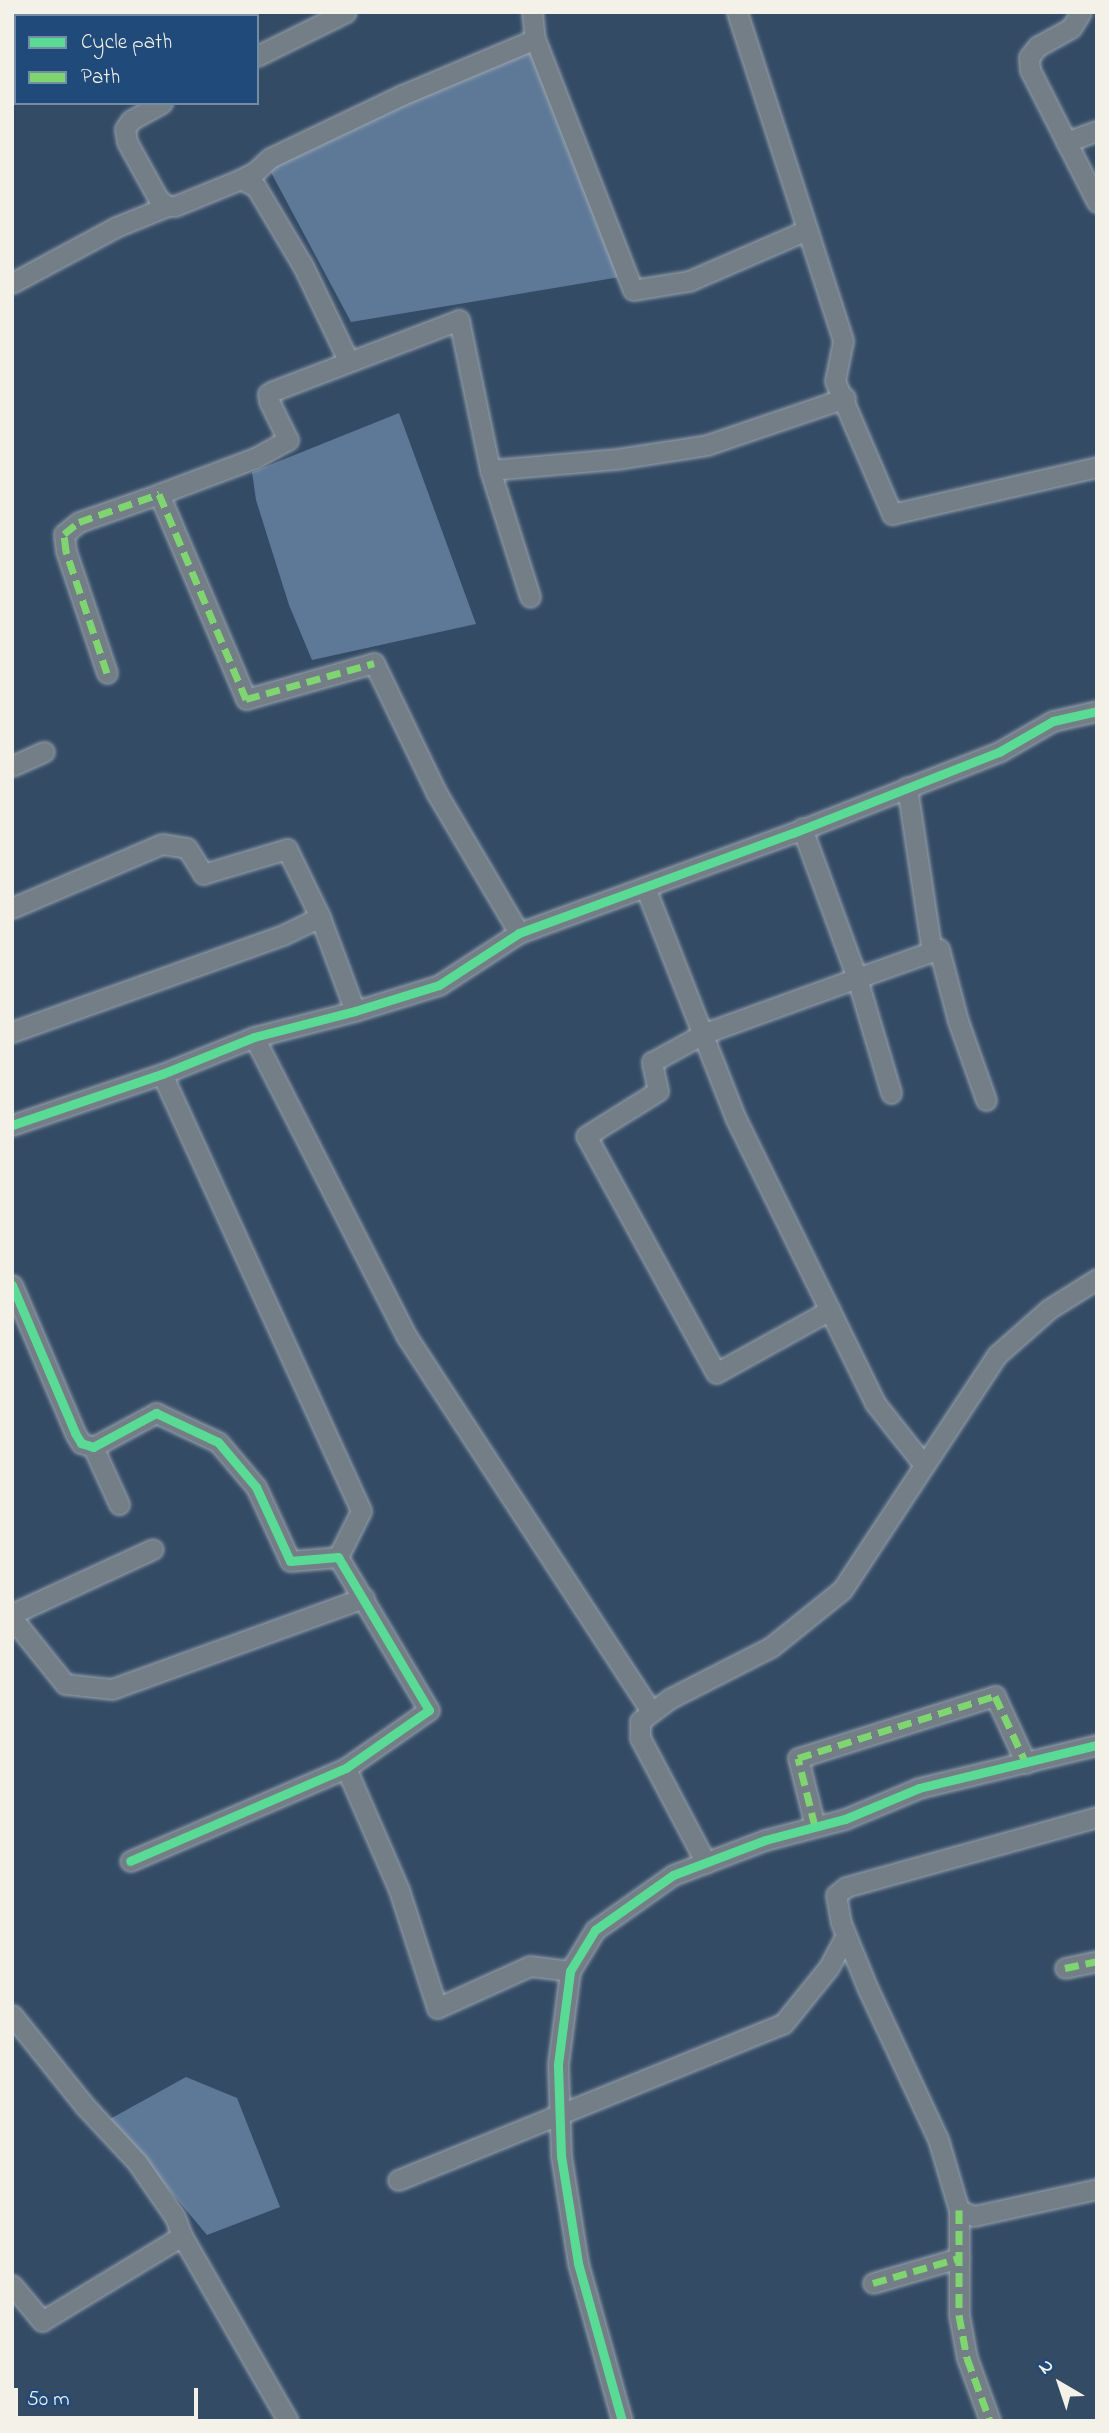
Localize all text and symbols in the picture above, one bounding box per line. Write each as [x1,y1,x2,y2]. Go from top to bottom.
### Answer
legend [14,14,259,105]
text: Cycle path [81,28,172,58]
text: Path [81,63,120,93]
north arrow [1025,2349,1095,2419]
text: N [1033,2353,1060,2382]
scale bar [18,2374,201,2418]
text: 50 m [27,2385,70,2415]

